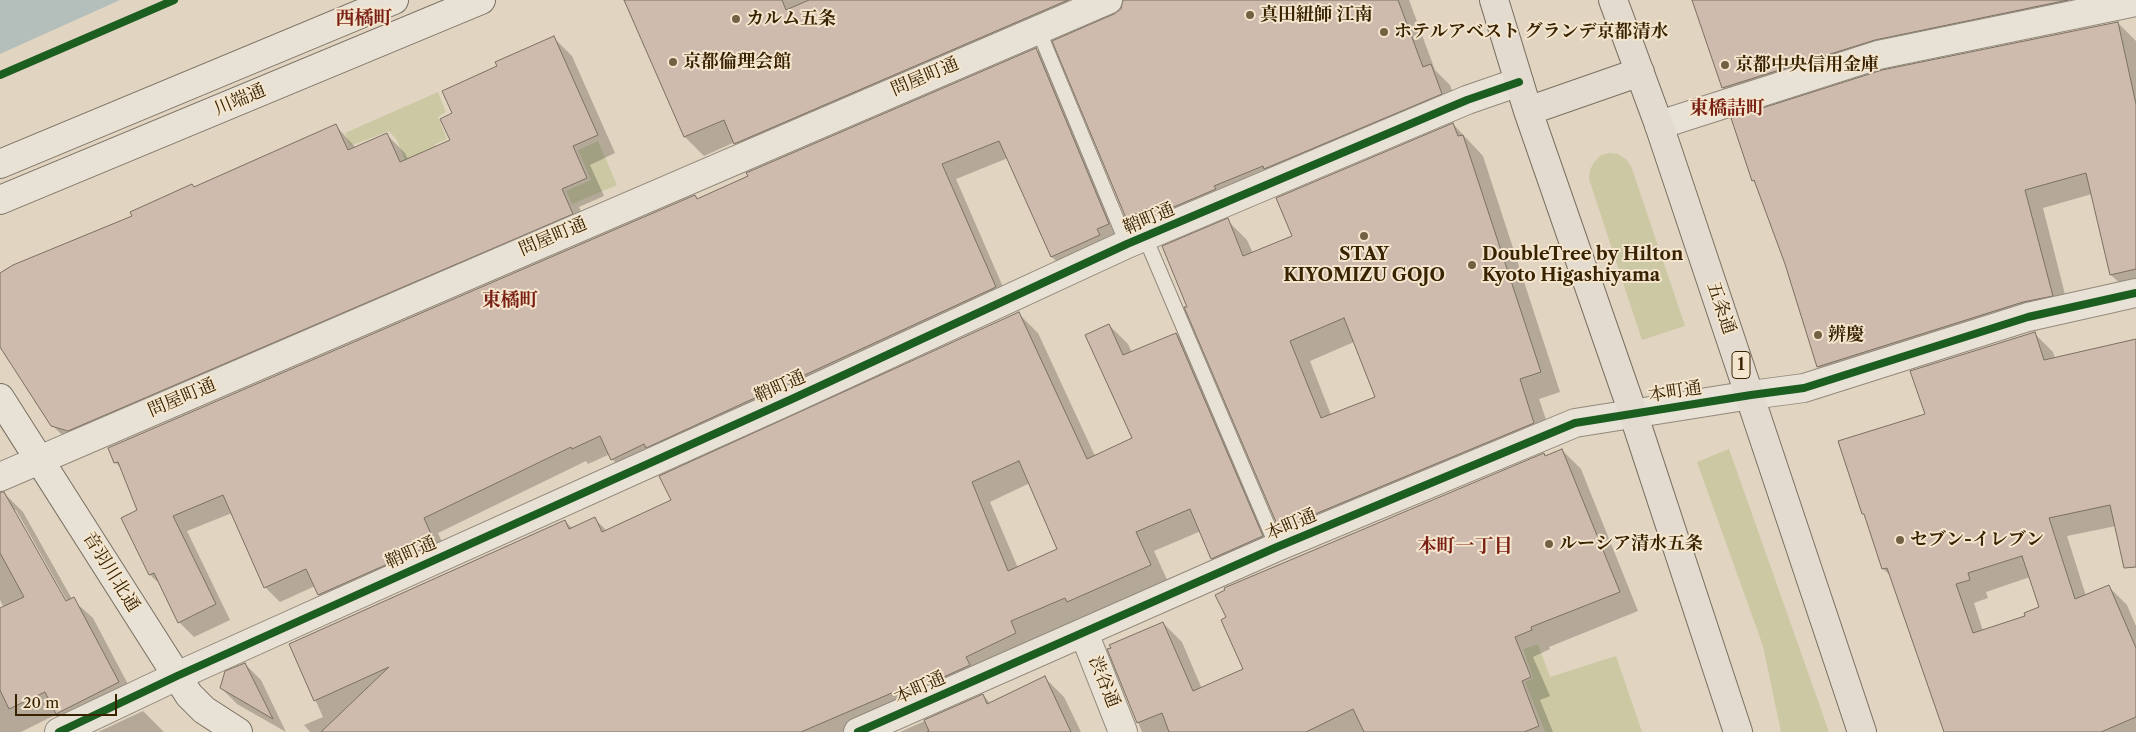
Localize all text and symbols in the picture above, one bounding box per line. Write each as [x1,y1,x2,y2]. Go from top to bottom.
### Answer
place label: 真田紐師 江南 [1260,4,1373,26]
district label: 西橘町 [336,8,392,30]
place label: カルム五条 [746,8,836,30]
marker: 真田紐師 江南 [1244,9,1256,21]
marker: カルム五条 [730,13,742,25]
place label: ホテルアベスト グランデ京都清水 [1394,21,1669,43]
marker: ホテルアベスト グランデ京都清水 [1378,26,1390,38]
place label: 京都倫理会館 [683,51,791,73]
street label: 問屋町通 [888,53,962,101]
place label: 京都中央信用金庫 [1735,54,1879,76]
marker: 京都倫理会館 [667,56,679,68]
marker: 京都中央信用金庫 [1719,59,1731,71]
street label: 川端通 [211,80,269,120]
district label: 東橋詰町 [1689,98,1765,120]
street label: 鞘町通 [1120,199,1178,239]
street label: 問屋町通 [516,213,590,261]
marker: STAY KIYOMIZU GOJO [1358,230,1370,242]
place label: STAY KIYOMIZU GOJO [1283,244,1445,286]
place label: DoubleTree by Hilton Kyoto Higashiyama [1482,244,1683,286]
marker: DoubleTree by Hilton Kyoto Higashiyama [1466,259,1478,271]
street label: 五条通 [1702,279,1740,337]
district label: 東橘町 [482,290,538,312]
place label: 辨慶 [1828,324,1864,346]
marker: 辨慶 [1812,329,1824,341]
road number: 1 [1732,352,1750,378]
street label: 鞘町通 [751,366,809,408]
street label: 問屋町通 [145,374,219,422]
street label: 本町通 [1647,377,1703,407]
street label: 本町通 [1262,505,1320,545]
street label: 音羽川北通 [78,528,144,616]
place label: セブン-イレブン [1910,529,2044,551]
street label: 鞘町通 [382,532,440,574]
place label: ルーシア清水五条 [1559,533,1703,555]
marker: セブン-イレブン [1894,534,1906,546]
district label: 本町一丁目 [1418,536,1512,558]
marker: ルーシア清水五条 [1543,538,1555,550]
street label: 渋谷通 [1084,653,1124,711]
street label: 本町通 [891,667,949,709]
scale bar [18,684,120,716]
text: 20 m [23,693,59,712]

